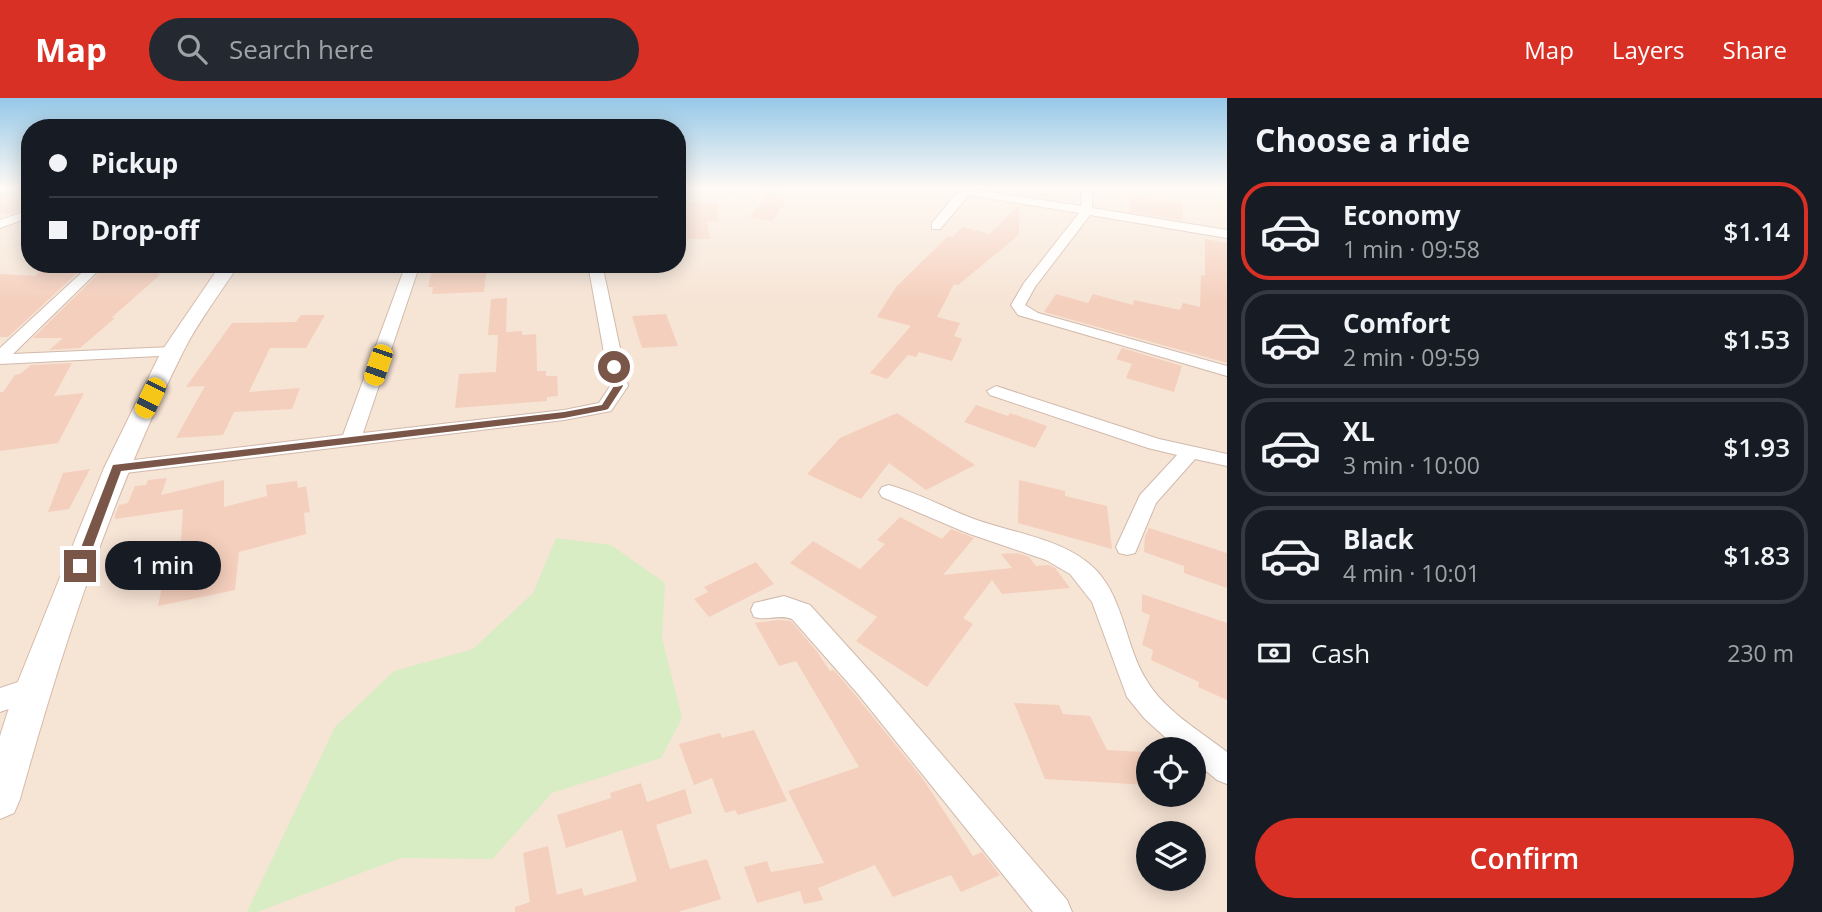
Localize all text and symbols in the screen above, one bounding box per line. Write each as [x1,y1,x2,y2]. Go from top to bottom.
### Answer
search box [149,18,639,81]
text: Map [35,27,107,72]
icon: search [173,30,211,68]
text: Search here [229,31,374,67]
text: Map [1524,33,1574,66]
text: Layers [1612,33,1685,66]
text: Share [1723,33,1787,66]
text: Choose a ride [1255,118,1470,161]
text: Pickup [91,145,178,181]
text: Economy [1343,197,1461,233]
icon: car [1259,200,1322,263]
text: Drop-off [91,212,199,248]
text: $1.14 [1723,213,1790,249]
text: 1 min · 09:58 [1343,233,1480,265]
text: Comfort [1343,305,1450,341]
icon: car [1259,308,1322,371]
text: $1.53 [1723,321,1790,357]
text: 2 min · 09:59 [1343,341,1480,373]
car [362,342,395,388]
route start [598,351,630,383]
car [132,375,169,421]
text: XL [1343,413,1375,449]
icon: car [1259,416,1322,479]
text: $1.93 [1723,429,1790,465]
text: 3 min · 10:00 [1343,449,1480,481]
text: Black [1343,521,1414,557]
icon: car [1259,524,1322,587]
text: $1.83 [1723,537,1790,573]
callout: 1 min [104,542,220,590]
text: 1 min [132,549,194,581]
route end [64,550,96,582]
text: 4 min · 10:01 [1343,557,1480,589]
icon: cash [1255,634,1293,672]
text: Cash [1311,635,1370,671]
text: 230 m [1727,637,1794,669]
map controls [1136,737,1206,891]
button: locate [1136,737,1206,807]
button: Confirm [1255,818,1794,898]
button: layers [1136,821,1206,891]

